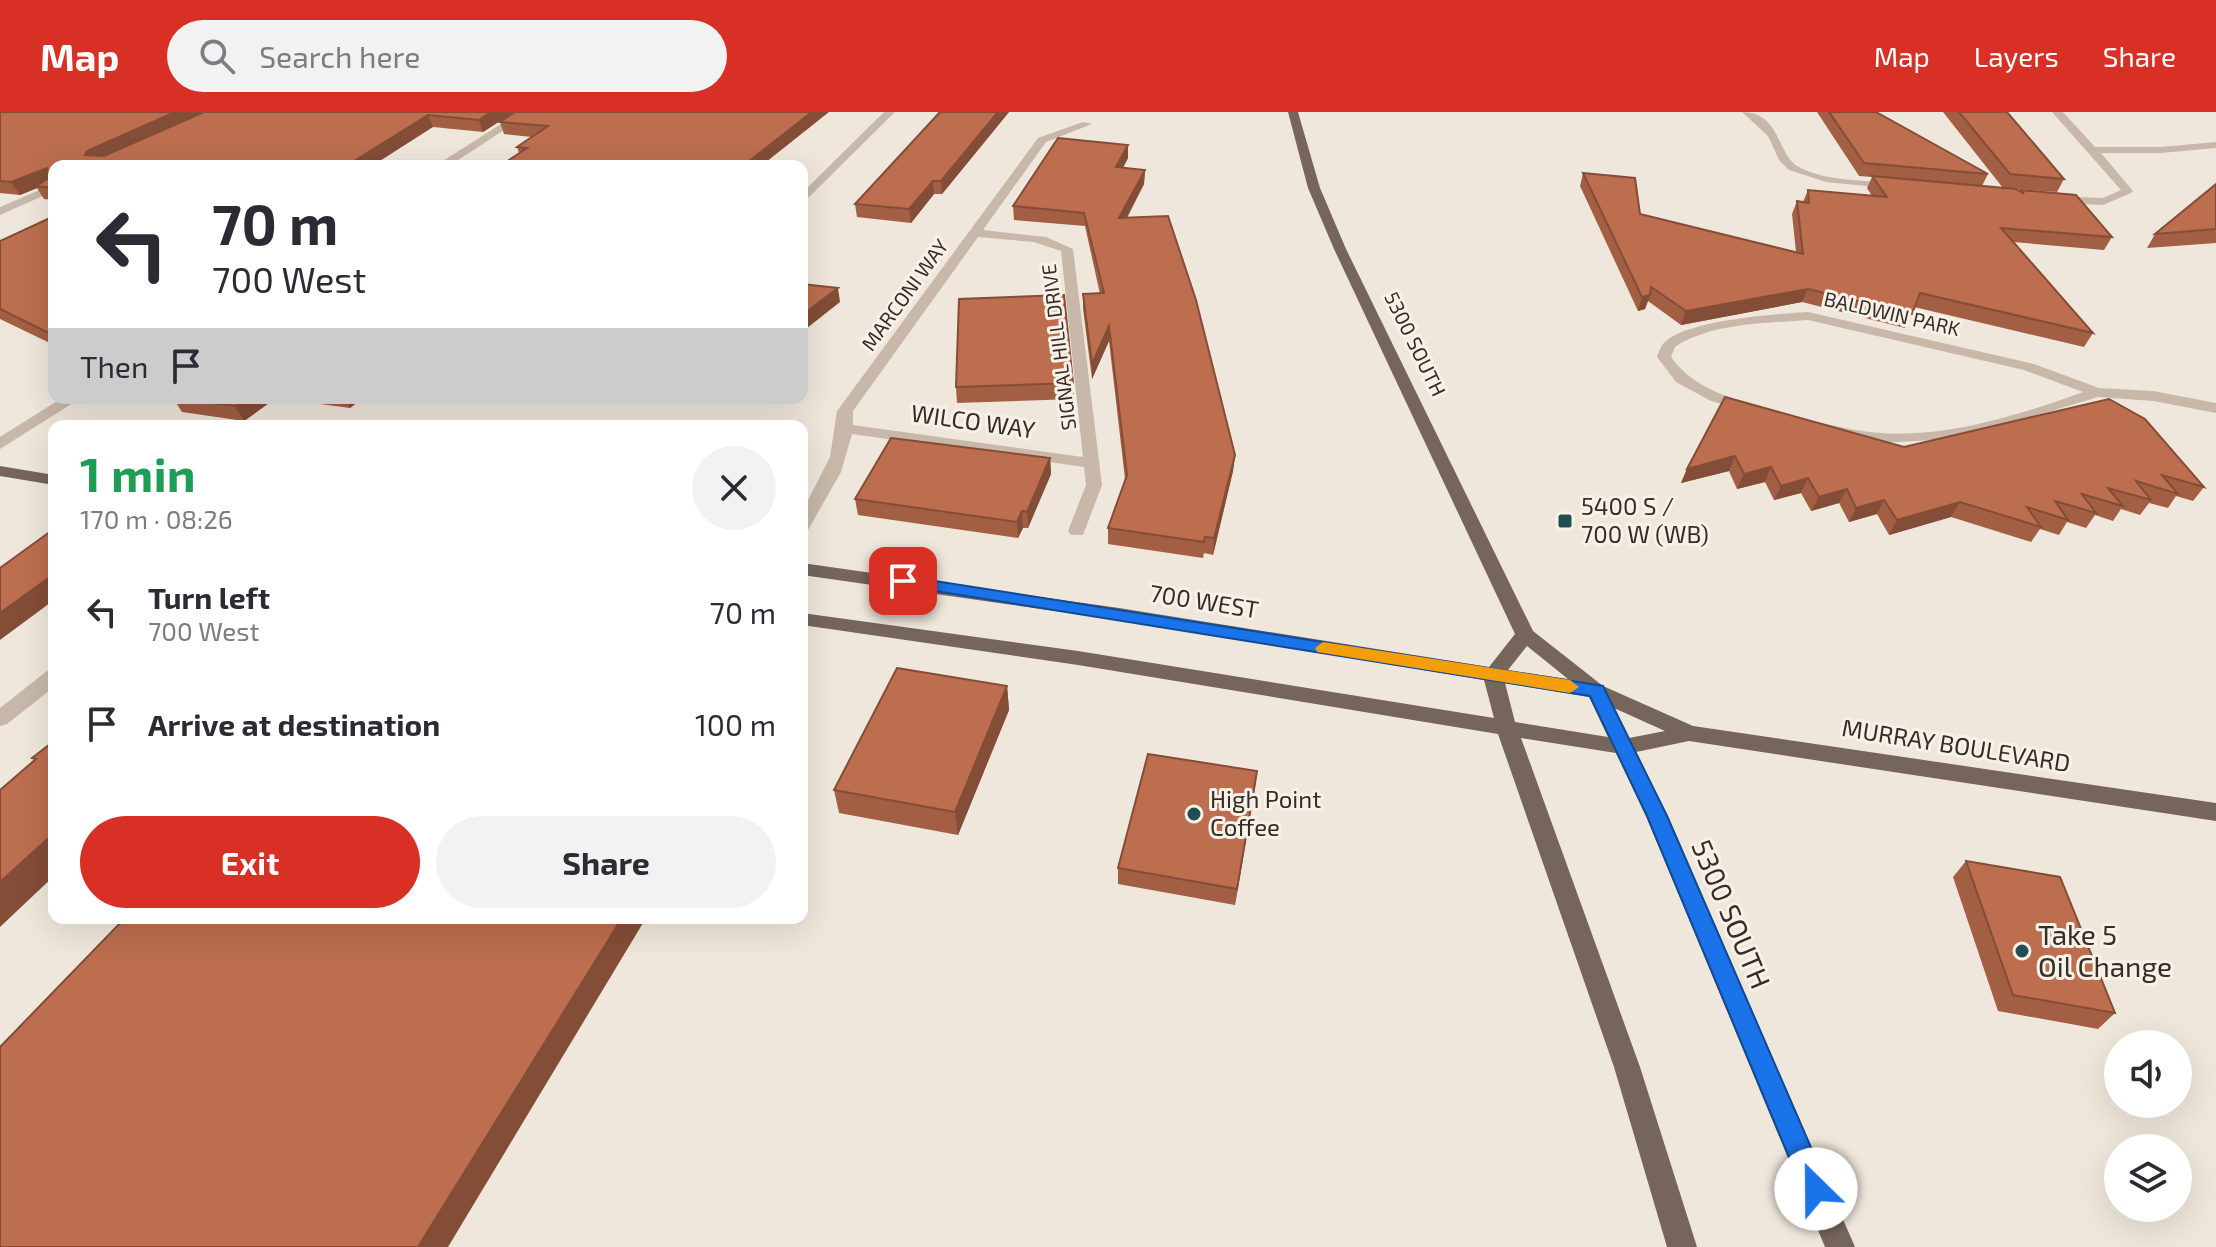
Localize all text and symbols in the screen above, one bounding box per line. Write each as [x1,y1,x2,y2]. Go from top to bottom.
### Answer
search box [167,20,727,92]
text: Map [40,33,119,79]
icon: search [195,34,239,78]
text: Search here [259,38,420,74]
text: Map [1874,39,1930,73]
text: Layers [1974,39,2059,73]
text: Share [2103,39,2176,73]
text: 70 m [212,189,338,256]
icon: left [80,192,184,296]
street label: MARCONI WAY [856,234,953,355]
text: 700 West [212,257,366,300]
street label: SIGNAL HILL DRIVE [1036,263,1080,432]
street label: BALDWIN PARK [1822,286,1963,340]
street label: 5300 SOUTH [1380,287,1452,400]
icon: arrive [164,344,208,388]
text: Then [80,348,148,384]
street label: WILCO WAY [909,397,1037,444]
text: 1 min [80,444,196,502]
button: close [692,446,776,530]
place label: 5400 S / 700 W (WB) [1581,491,1709,548]
text: 170 m · 08:26 [80,503,233,534]
marker: 5400 S / 700 W (WB) [1556,512,1574,530]
pin [869,547,937,615]
icon: arrive [881,559,925,603]
street label: 700 WEST [1148,578,1261,623]
text: Turn left [148,579,270,615]
icon: left [80,590,124,634]
text: 70 m [710,594,776,630]
text: 700 West [148,615,259,646]
icon: arrive [80,702,124,746]
text: Arrive at destination [148,706,440,742]
text: 100 m [695,706,776,742]
street label: MURRAY BOULEVARD [1840,712,2073,777]
place label: High Point Coffee [1210,784,1321,841]
marker: High Point Coffee [1185,805,1203,823]
button: Exit [80,816,420,908]
button: Share [436,816,776,908]
street label: 5300 SOUTH [1685,834,1779,993]
place label: Take 5 Oil Change [2038,917,2172,983]
marker: Take 5 Oil Change [2013,942,2031,960]
map controls [2104,1030,2192,1222]
button: sound [2104,1030,2192,1118]
button: layers [2104,1134,2192,1222]
position arrow [1774,1147,1858,1231]

